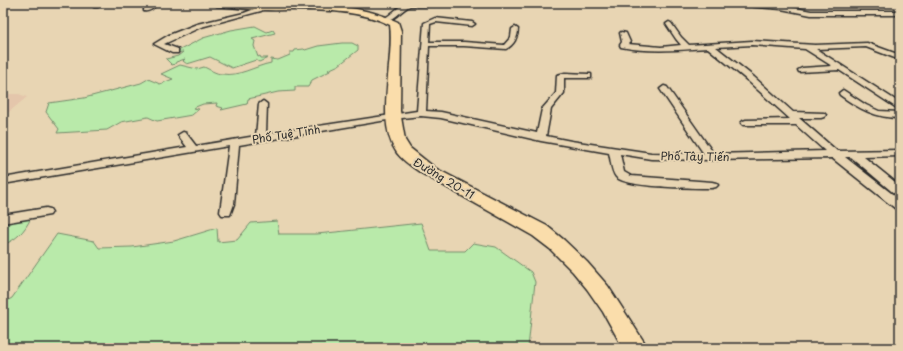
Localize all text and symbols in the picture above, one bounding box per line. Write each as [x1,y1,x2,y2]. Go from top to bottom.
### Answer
street label: Phố Tuệ Tĩnh [251,120,321,148]
street label: Phố Tây Tiến [660,147,730,165]
street label: Đường 20-11 [410,153,478,203]

